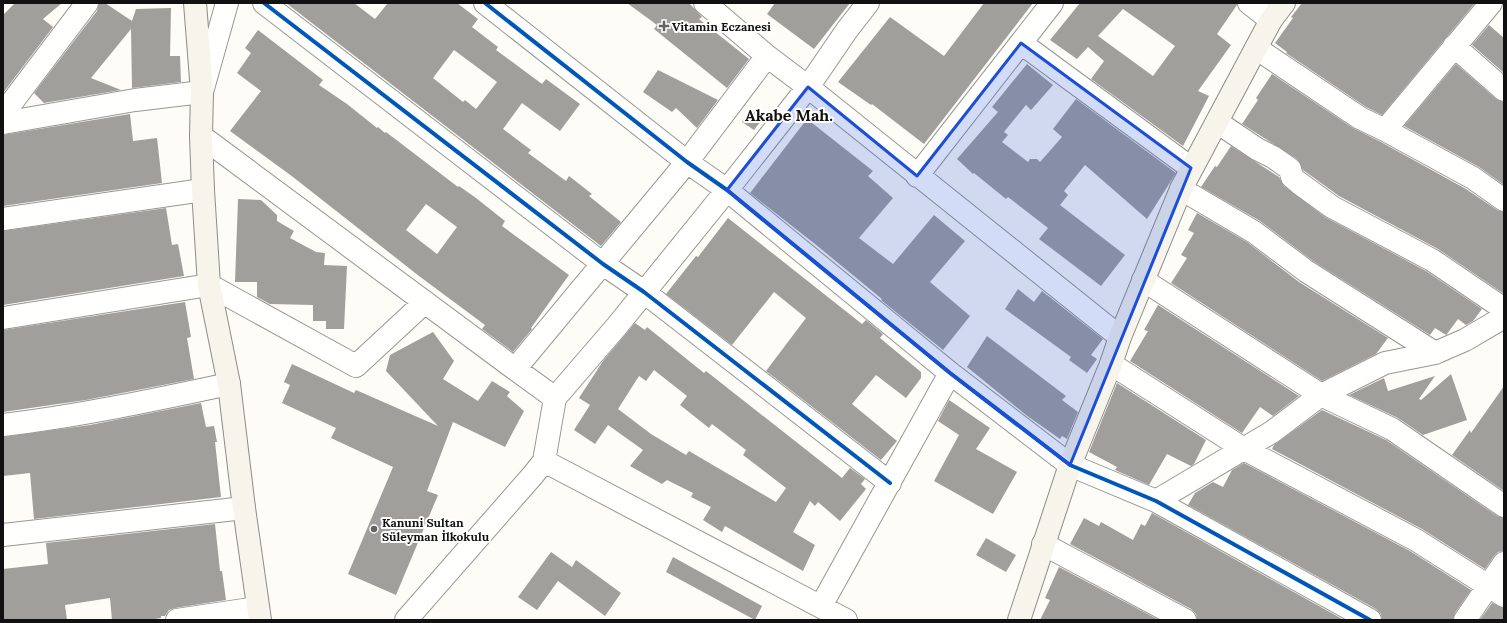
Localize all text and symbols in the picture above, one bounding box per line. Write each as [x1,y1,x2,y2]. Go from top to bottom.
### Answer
place label: Vitamin Eczanesi [672,19,771,34]
marker: Vitamin Eczanesi [659,21,669,31]
district label: Akabe Mah. [745,105,833,125]
place label: Kanuni Sultan Süleyman İlkokulu [382,515,490,544]
marker: Kanuni Sultan Süleyman İlkokulu [369,524,379,534]

